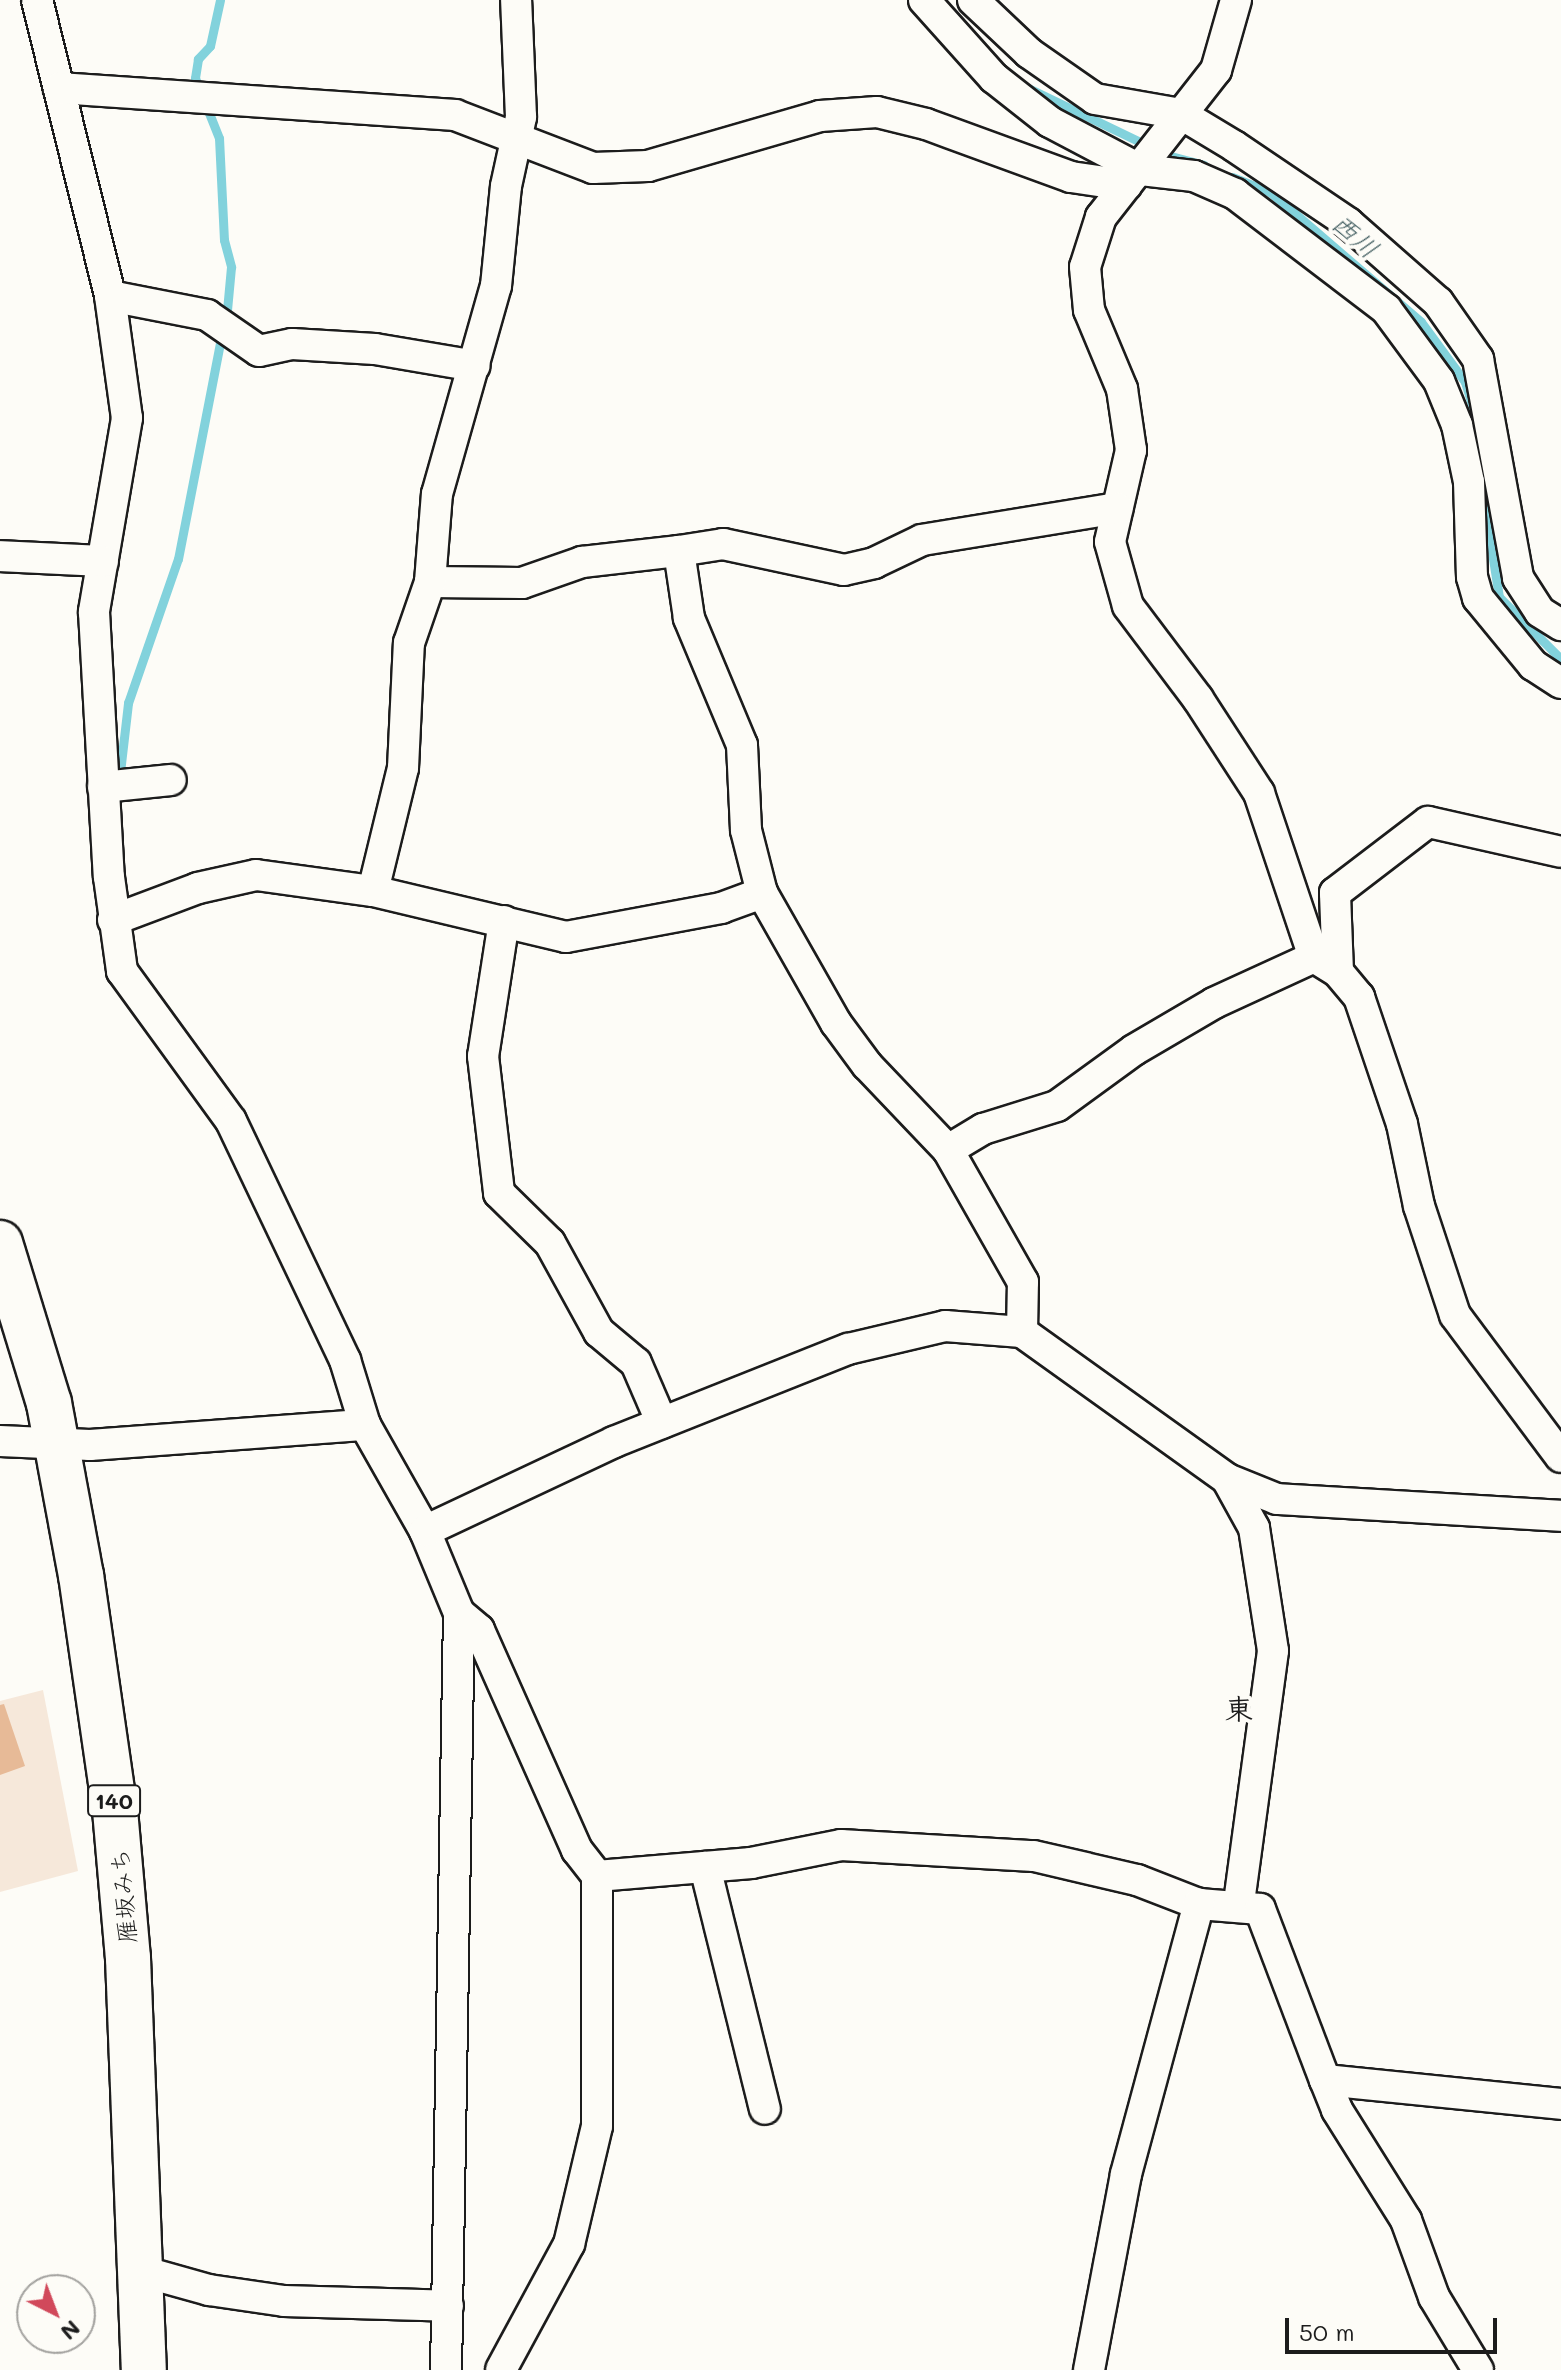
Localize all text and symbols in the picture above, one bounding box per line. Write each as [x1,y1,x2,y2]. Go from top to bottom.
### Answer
water label: 西川 [1325,207,1385,265]
district label: 東 [1225,1691,1253,1725]
road number: 140 [86,1783,142,1819]
street label: 雁坂みち [104,1847,142,1945]
north arrow [16,2274,96,2354]
scale bar [1289,2302,1501,2352]
text: N [55,2314,87,2347]
text: 50 m [1299,2316,1355,2347]

